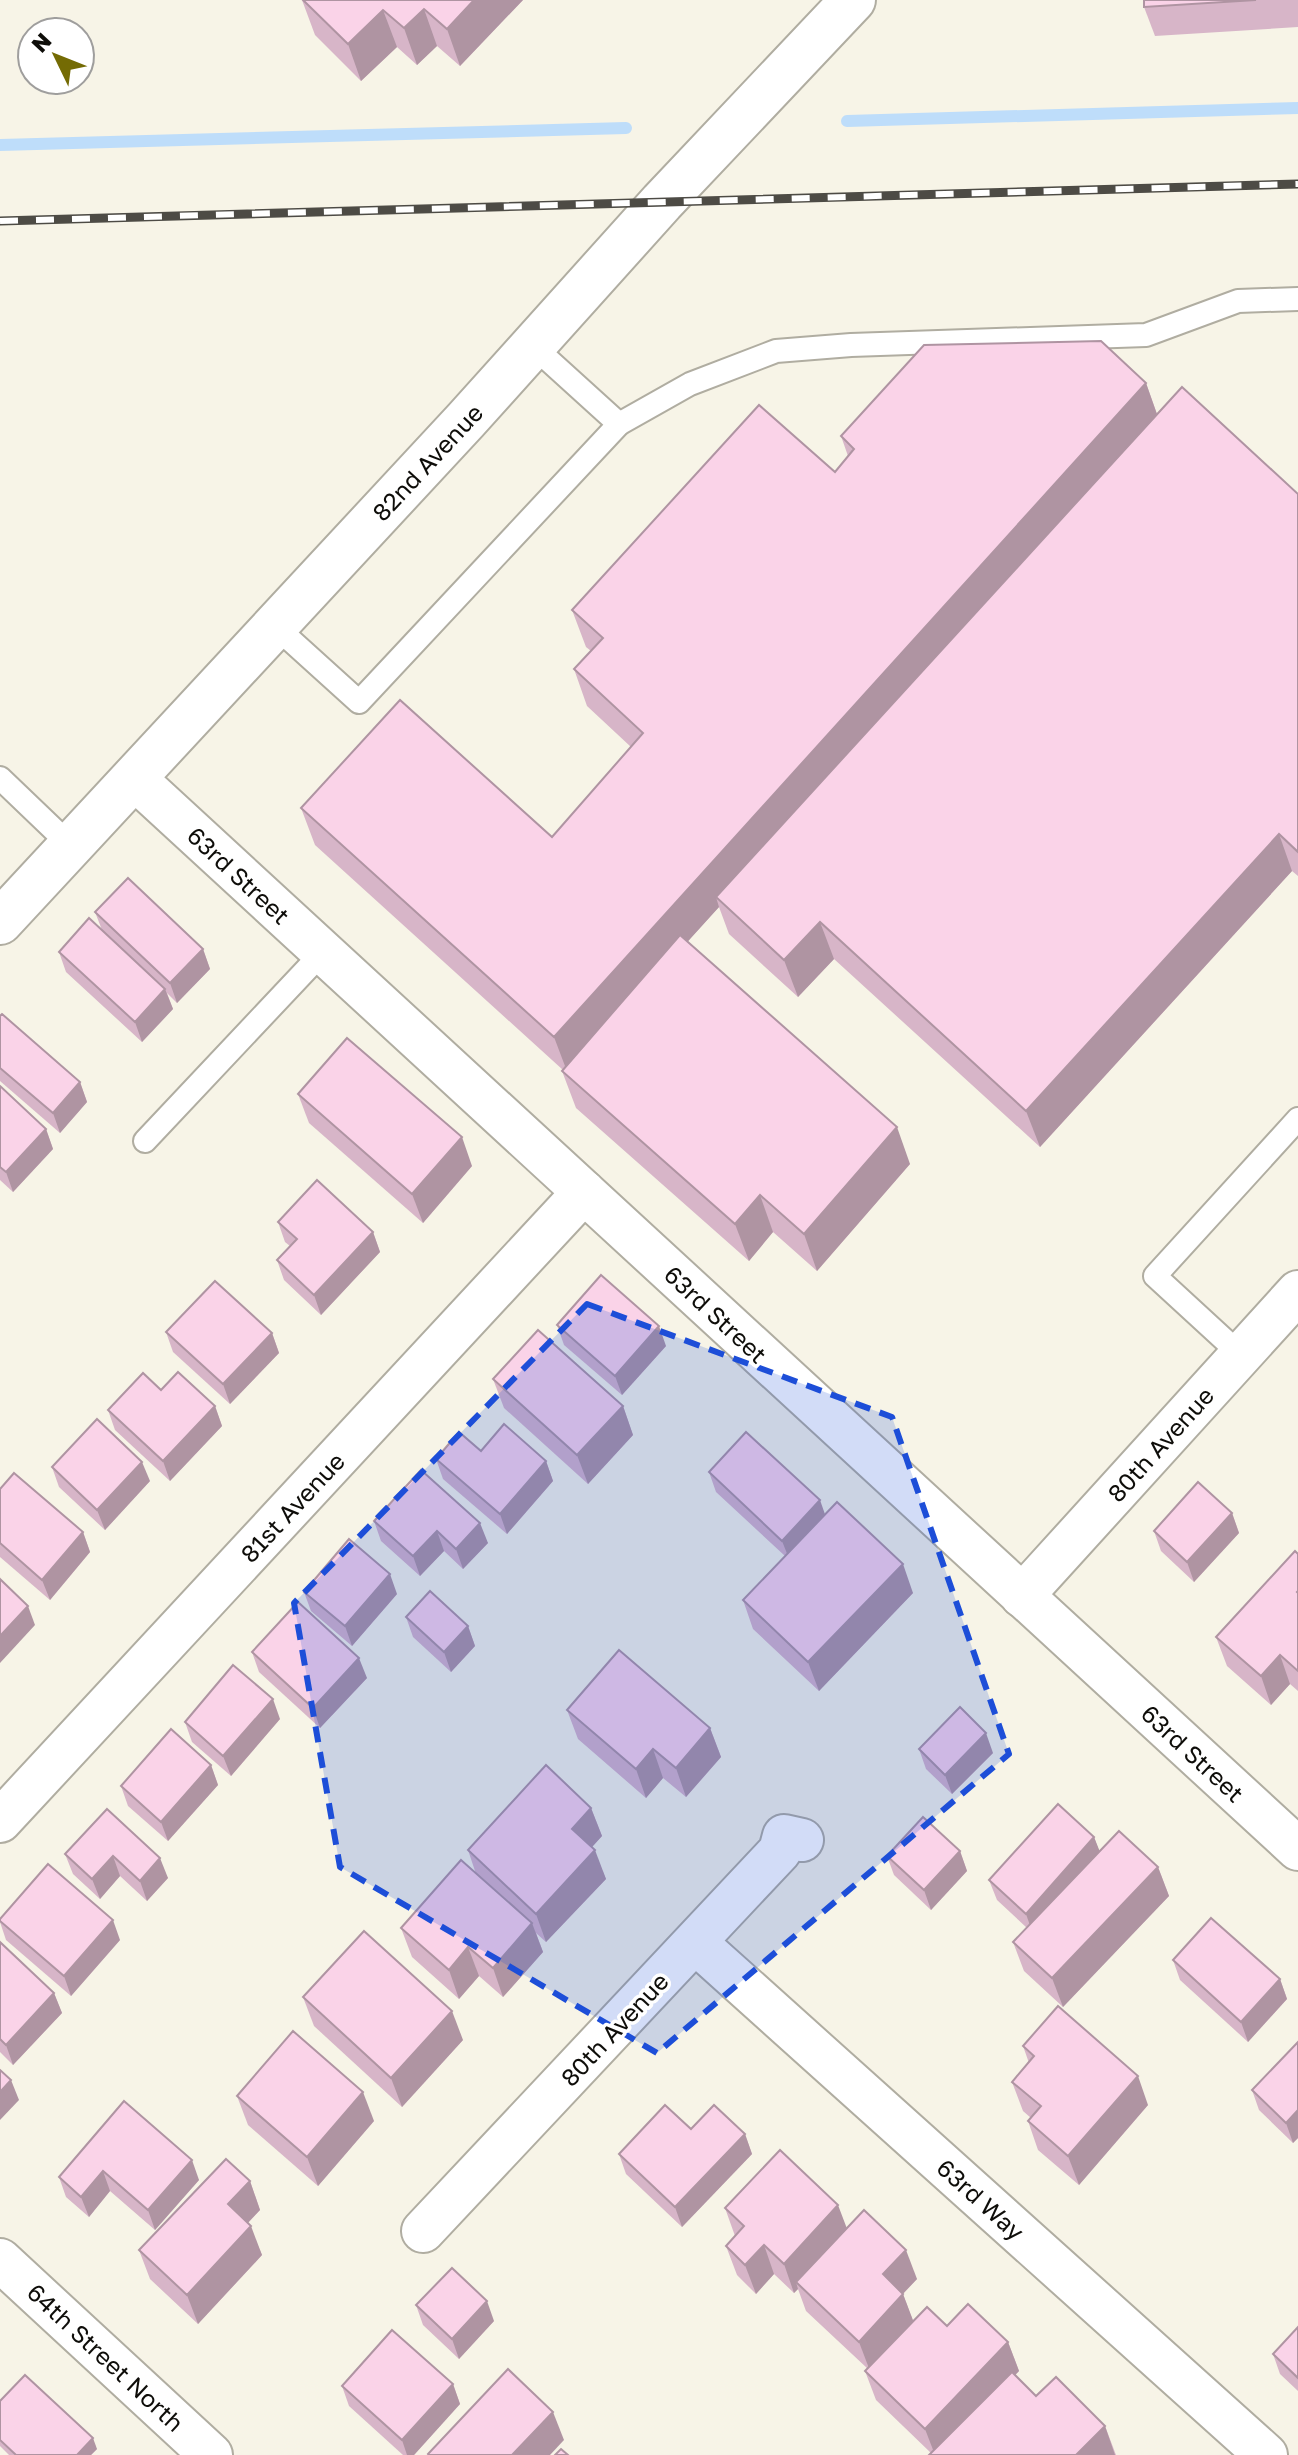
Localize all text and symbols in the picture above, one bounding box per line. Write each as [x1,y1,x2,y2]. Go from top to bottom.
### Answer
north arrow [16,16,96,96]
text: N [25,27,57,57]
street label: 82nd Avenue [366,398,488,526]
street label: 63rd Street [182,820,296,930]
street label: 63rd Street [659,1259,773,1369]
street label: 80th Avenue [1101,1381,1219,1507]
street label: 81st Avenue [234,1446,350,1568]
street label: 63rd Street [1136,1698,1250,1808]
street label: 80th Avenue [554,1966,674,2092]
street label: 63rd Way [932,2152,1030,2246]
street label: 64th Street North [22,2277,190,2437]

